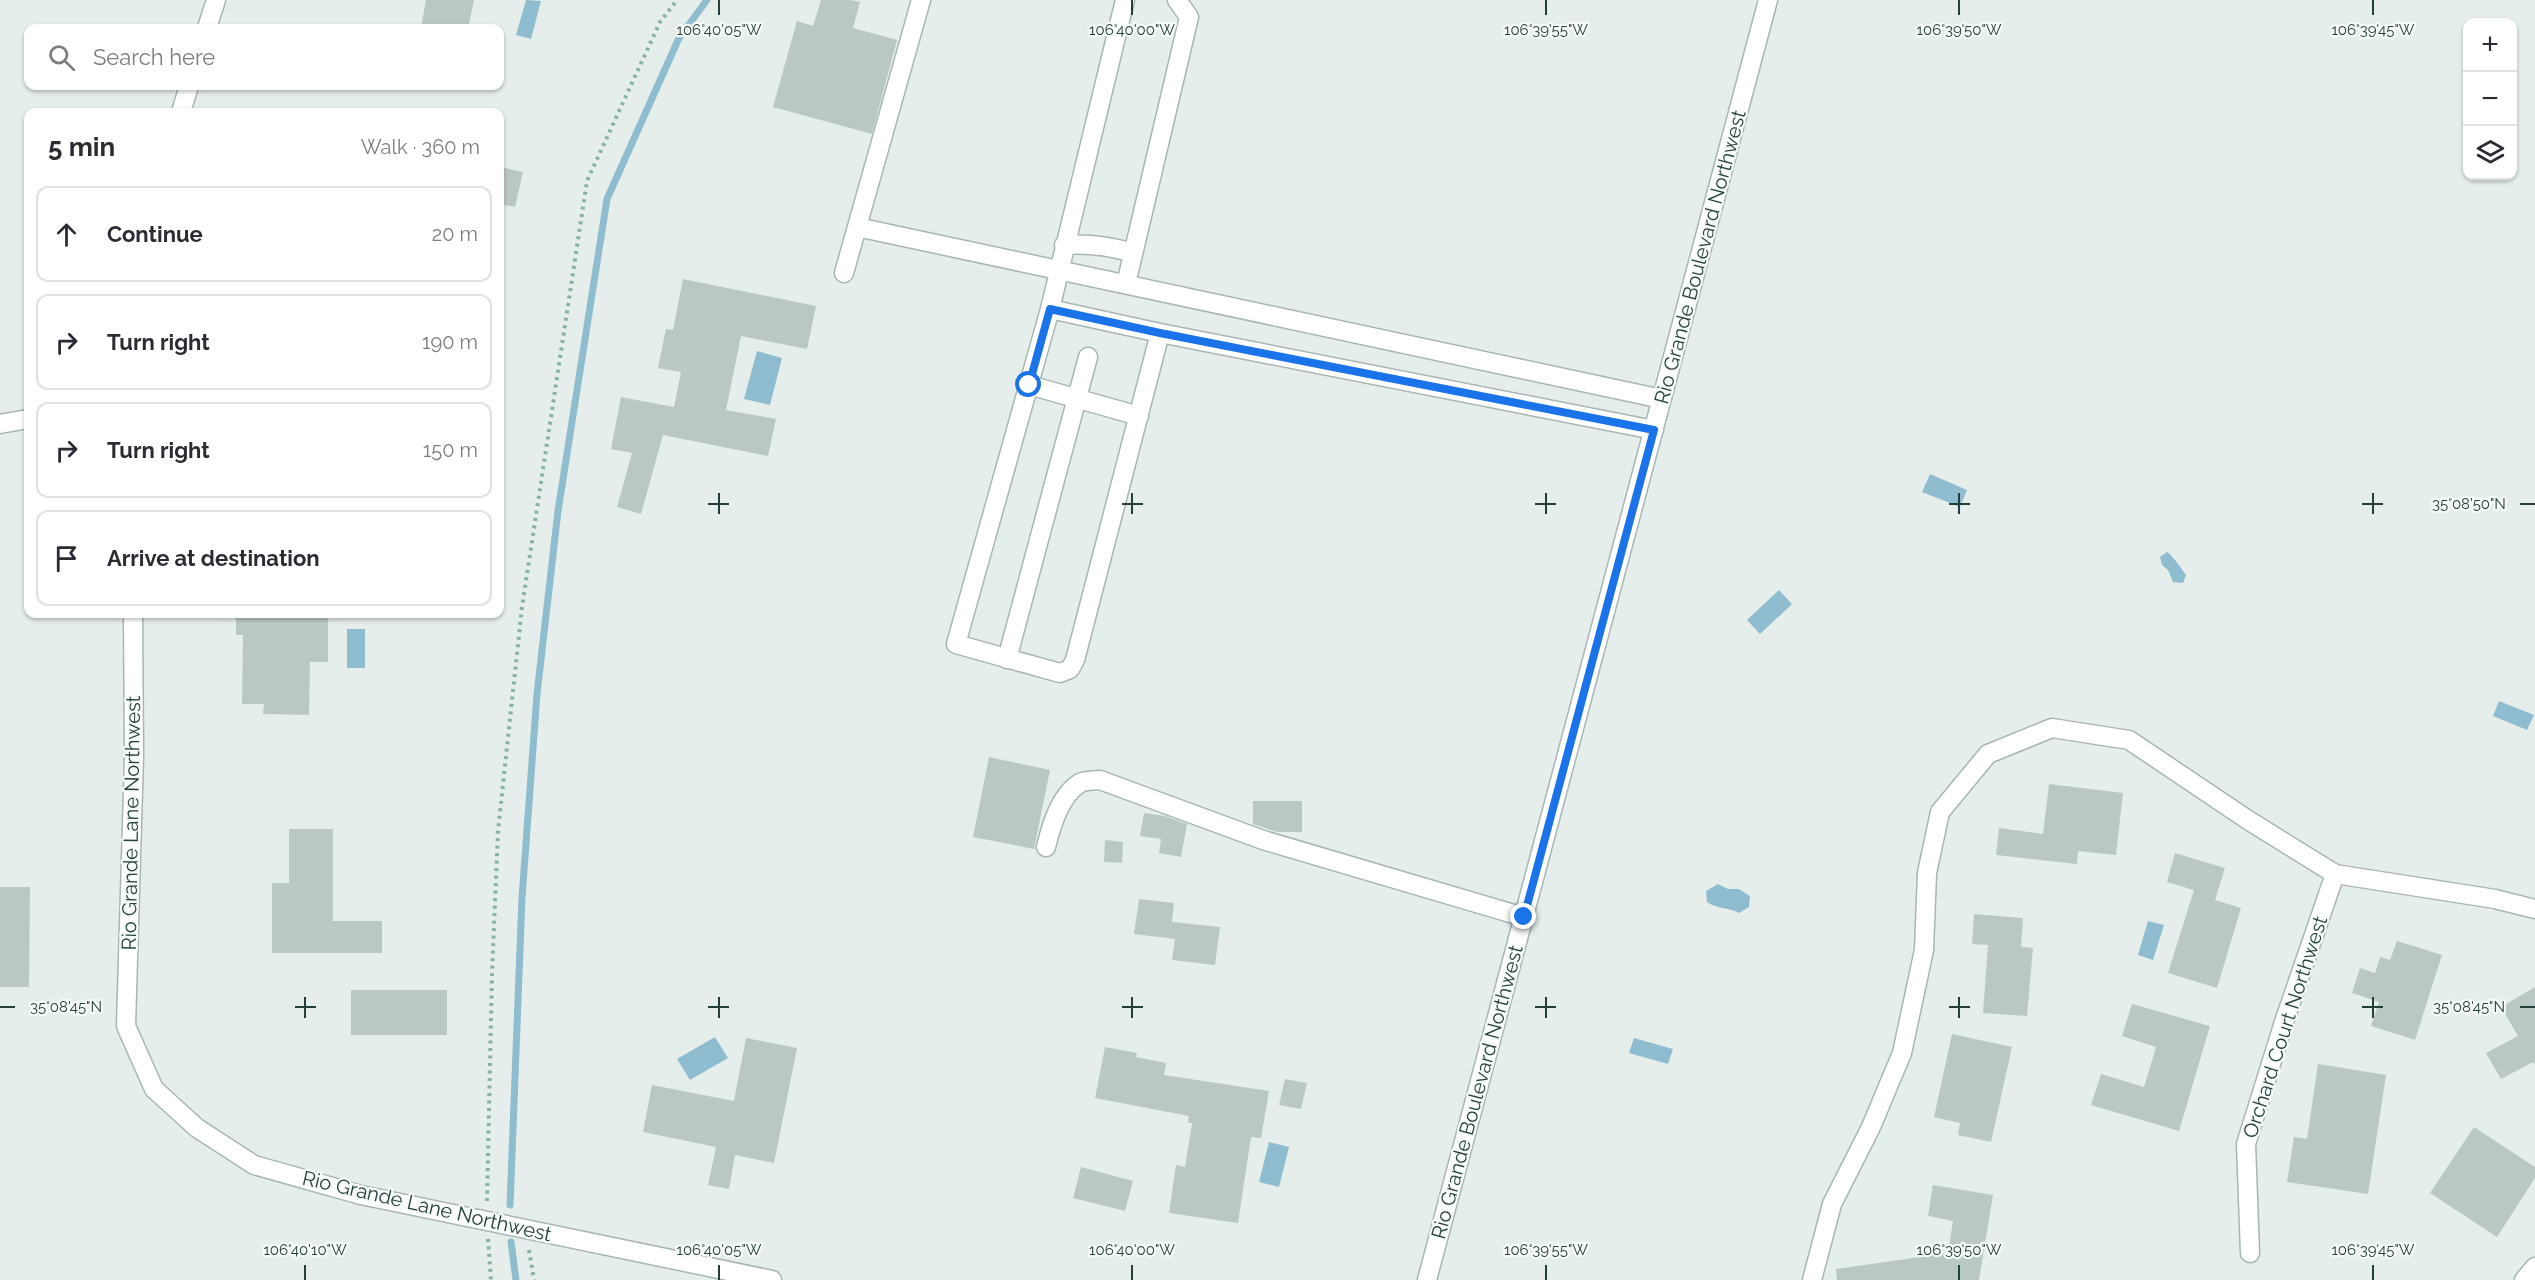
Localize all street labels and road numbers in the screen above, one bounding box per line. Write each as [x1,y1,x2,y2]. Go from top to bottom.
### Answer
street label: Rio Grande Boulevard Northwest [1649,107,1751,407]
street label: Rio Grande Lane Northwest [117,695,145,951]
street label: Orchard Court Northwest [2238,913,2332,1141]
street label: Rio Grande Boulevard Northwest [1426,942,1528,1242]
street label: Rio Grande Lane Northwest [300,1166,554,1246]

